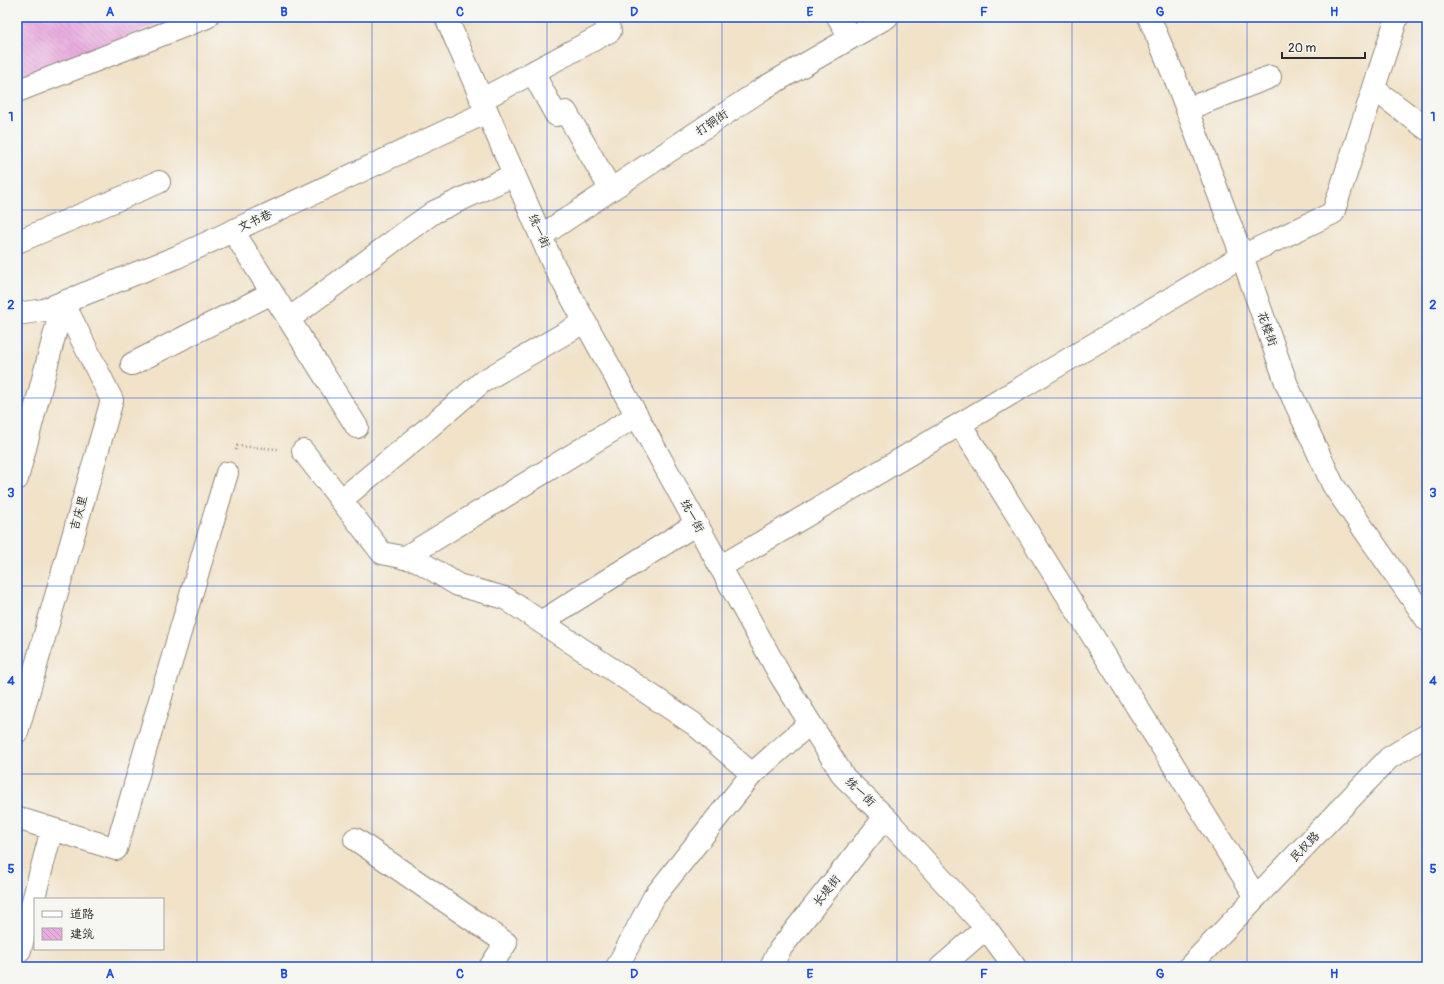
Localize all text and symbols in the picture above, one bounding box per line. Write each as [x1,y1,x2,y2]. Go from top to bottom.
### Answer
text: A [106,4,115,20]
text: B [280,4,288,20]
text: C [456,4,464,20]
text: D [630,4,638,20]
text: E [807,4,814,20]
text: F [980,4,988,20]
text: G [1156,4,1165,20]
text: H [1330,4,1338,20]
scale bar [1282,34,1365,60]
text: 20 m [1288,41,1317,56]
street label: 打铜街 [693,107,731,139]
text: 1 [8,109,14,125]
text: 1 [1430,109,1436,125]
street label: 文书巷 [236,207,274,235]
street label: 统一街 [525,211,553,251]
text: 2 [7,297,15,313]
text: 2 [1429,297,1437,313]
street label: 花楼街 [1254,310,1280,348]
text: 3 [7,485,15,501]
text: 3 [1429,485,1437,501]
street label: 吉庆里 [67,494,91,532]
street label: 统一街 [677,497,707,535]
text: 4 [7,673,15,689]
text: 4 [1429,673,1437,689]
street label: 统一街 [842,774,878,810]
street label: 民权路 [1287,829,1323,865]
text: 5 [7,861,15,877]
text: 5 [1429,861,1437,877]
street label: 长堤街 [810,872,844,910]
legend [34,898,164,950]
text: 道路 [70,907,94,922]
text: 建筑 [70,927,94,942]
text: A [106,966,115,982]
text: B [280,966,288,982]
text: C [456,966,464,982]
text: D [630,966,638,982]
text: E [807,966,814,982]
text: F [980,966,988,982]
text: G [1156,966,1165,982]
text: H [1330,966,1338,982]

